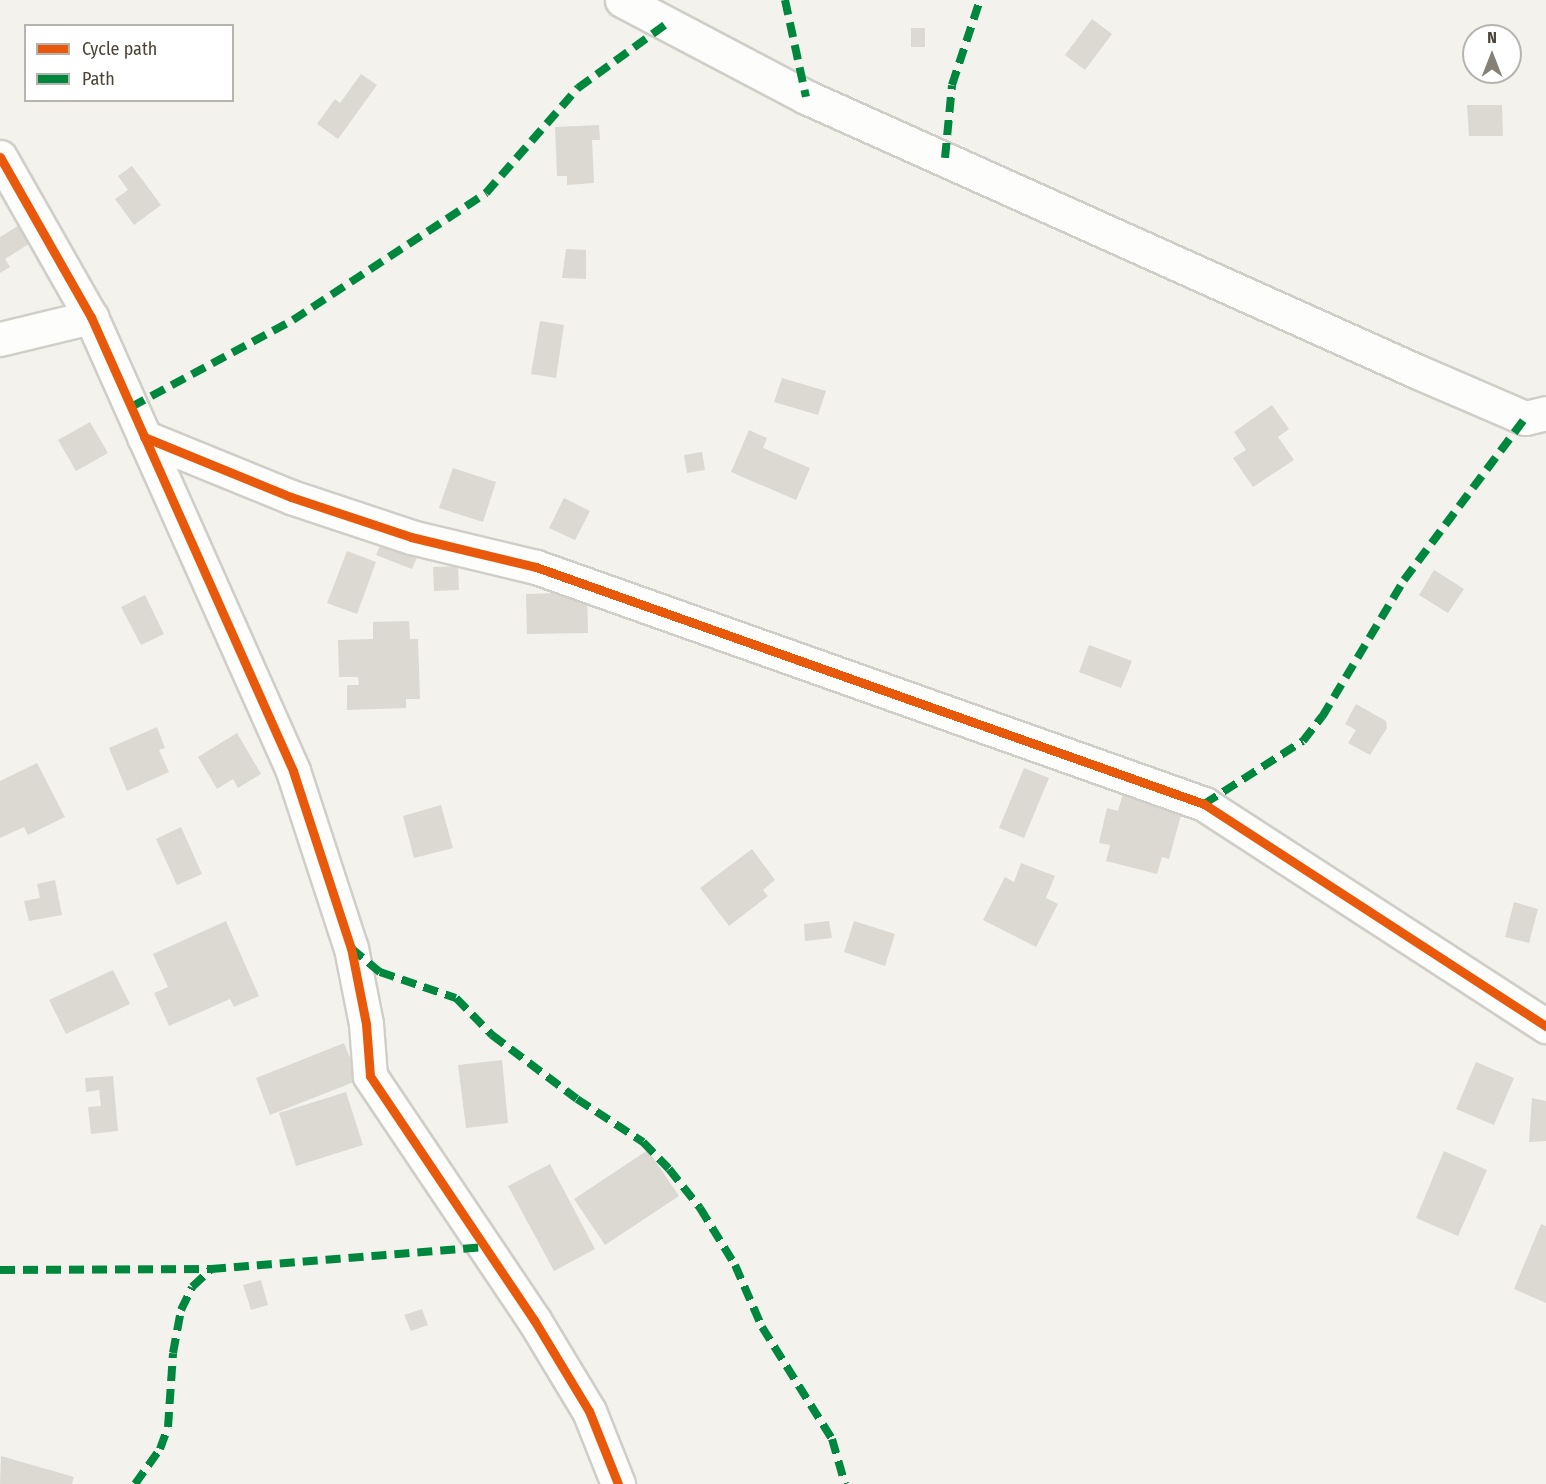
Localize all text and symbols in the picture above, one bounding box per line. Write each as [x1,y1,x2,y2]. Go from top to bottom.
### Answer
legend [24,24,234,102]
north arrow [1462,24,1522,84]
text: N [1487,28,1497,47]
text: Cycle path [82,38,157,60]
text: Path [82,68,115,90]

